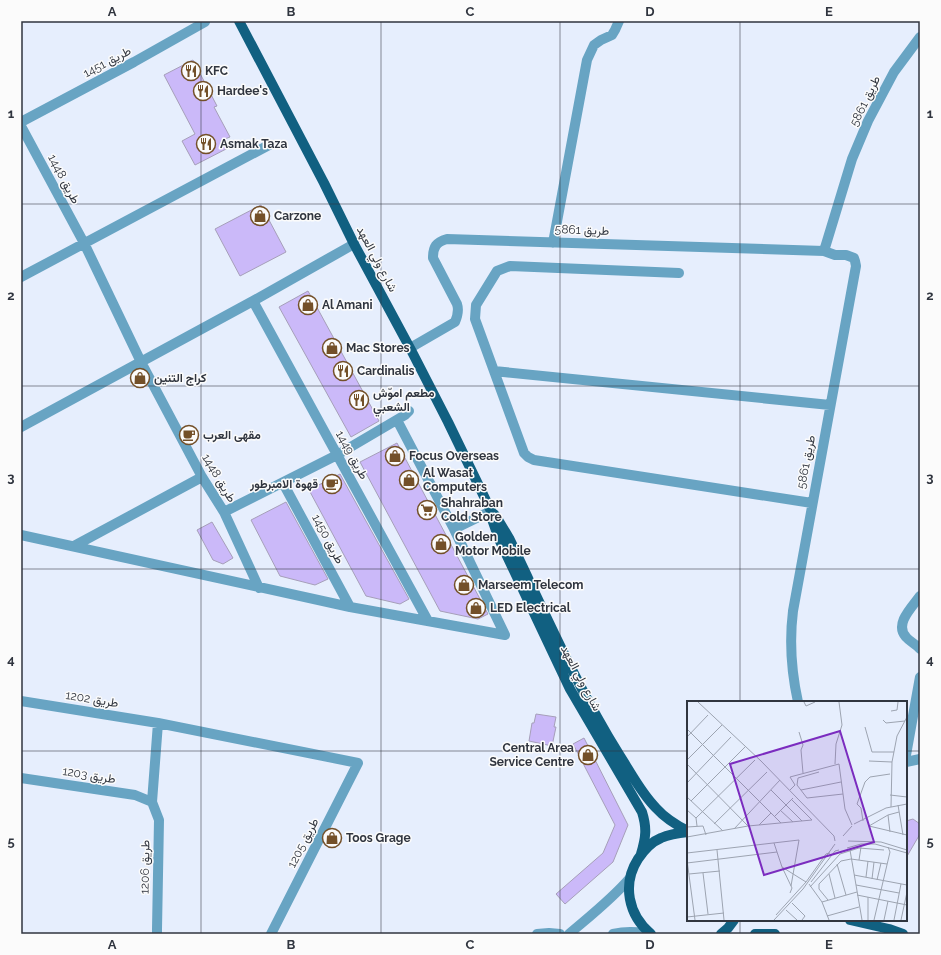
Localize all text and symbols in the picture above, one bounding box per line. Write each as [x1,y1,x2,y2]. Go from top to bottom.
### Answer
text: A [108,4,117,19]
text: B [287,4,296,19]
text: C [466,4,475,19]
text: D [645,4,655,19]
text: E [825,4,833,19]
street label: طريق 1451 [81,44,134,81]
restaurant icon: KFC [180,60,202,82]
place label: KFC [205,64,228,78]
street label: طريق 5861 [847,73,884,129]
restaurant icon: Hardee's [192,80,214,102]
place label: Hardee's [217,84,268,98]
text: 1 [8,106,15,121]
text: 1 [927,106,934,121]
restaurant icon: Asmak Taza [195,133,217,155]
place label: Asmak Taza [220,137,287,151]
street label: طريق 1448 [44,152,83,207]
shop icon: Carzone [249,205,271,227]
place label: Carzone [274,209,321,223]
street label: طريق 5861 [554,222,610,239]
street label: شارع ولي العهد [351,224,400,296]
text: 2 [7,288,15,303]
text: 2 [926,288,934,303]
shop icon: Al Amani [297,294,319,316]
place label: Al Amani [322,298,372,312]
shop icon: Mac Stores [321,337,343,359]
place label: Mac Stores [346,341,410,355]
restaurant icon: Cardinalis [332,360,354,382]
place label: Cardinalis [357,364,415,378]
shop icon: كراج التنين [129,367,151,389]
place label: كراج التنين [154,371,207,386]
place label: مطعم اموّش الشعبي [373,386,435,417]
restaurant icon: مطعم اموّش الشعبي [348,389,370,411]
cafe icon: مقهى العرب [178,424,200,446]
place label: مقهى العرب [203,428,261,443]
street label: طريق 1449 [332,428,371,483]
street label: طريق 5861 [794,434,819,490]
shop icon: Focus Overseas [384,445,406,467]
place label: Focus Overseas [409,449,499,463]
street label: طريق 1448 [198,451,239,505]
place label: Al Wasat Computers [423,466,487,494]
shop icon: Al Wasat Computers [398,469,420,491]
text: 3 [7,470,15,485]
text: 3 [926,470,934,485]
cafe icon: قهوة الامبرطور [321,473,343,495]
place label: قهوة الامبرطور [249,477,318,492]
place label: Shahraban Cold Store [441,496,503,524]
supermarket icon: Shahraban Cold Store [416,499,438,521]
street label: طريق 1450 [308,512,347,567]
place label: Golden Motor Mobile [455,530,531,558]
shop icon: Golden Motor Mobile [430,533,452,555]
shop icon: Marseem Telecom [453,574,475,596]
place label: Marseem Telecom [478,578,583,592]
shop icon: LED Electrical [465,597,487,619]
place label: LED Electrical [490,601,571,615]
street label: شارع ولي العهد [555,643,604,715]
text: 4 [7,652,15,667]
text: 4 [926,652,934,667]
street label: طريق 1202 [64,688,120,711]
inset map [687,701,907,921]
place label: Central Area Service Centre [489,741,574,769]
shop icon: Central Area Service Centre [577,744,599,766]
street label: طريق 1203 [61,764,117,787]
street label: طريق 1205 [285,816,322,871]
shop icon: Toos Grage [321,827,343,849]
place label: Toos Grage [346,831,411,845]
text: 5 [7,834,15,849]
text: 5 [926,834,934,849]
street label: طريق 1206 [138,839,153,894]
text: A [108,937,117,952]
text: B [287,937,296,952]
text: C [466,937,475,952]
text: D [645,937,655,952]
text: E [825,937,833,952]

